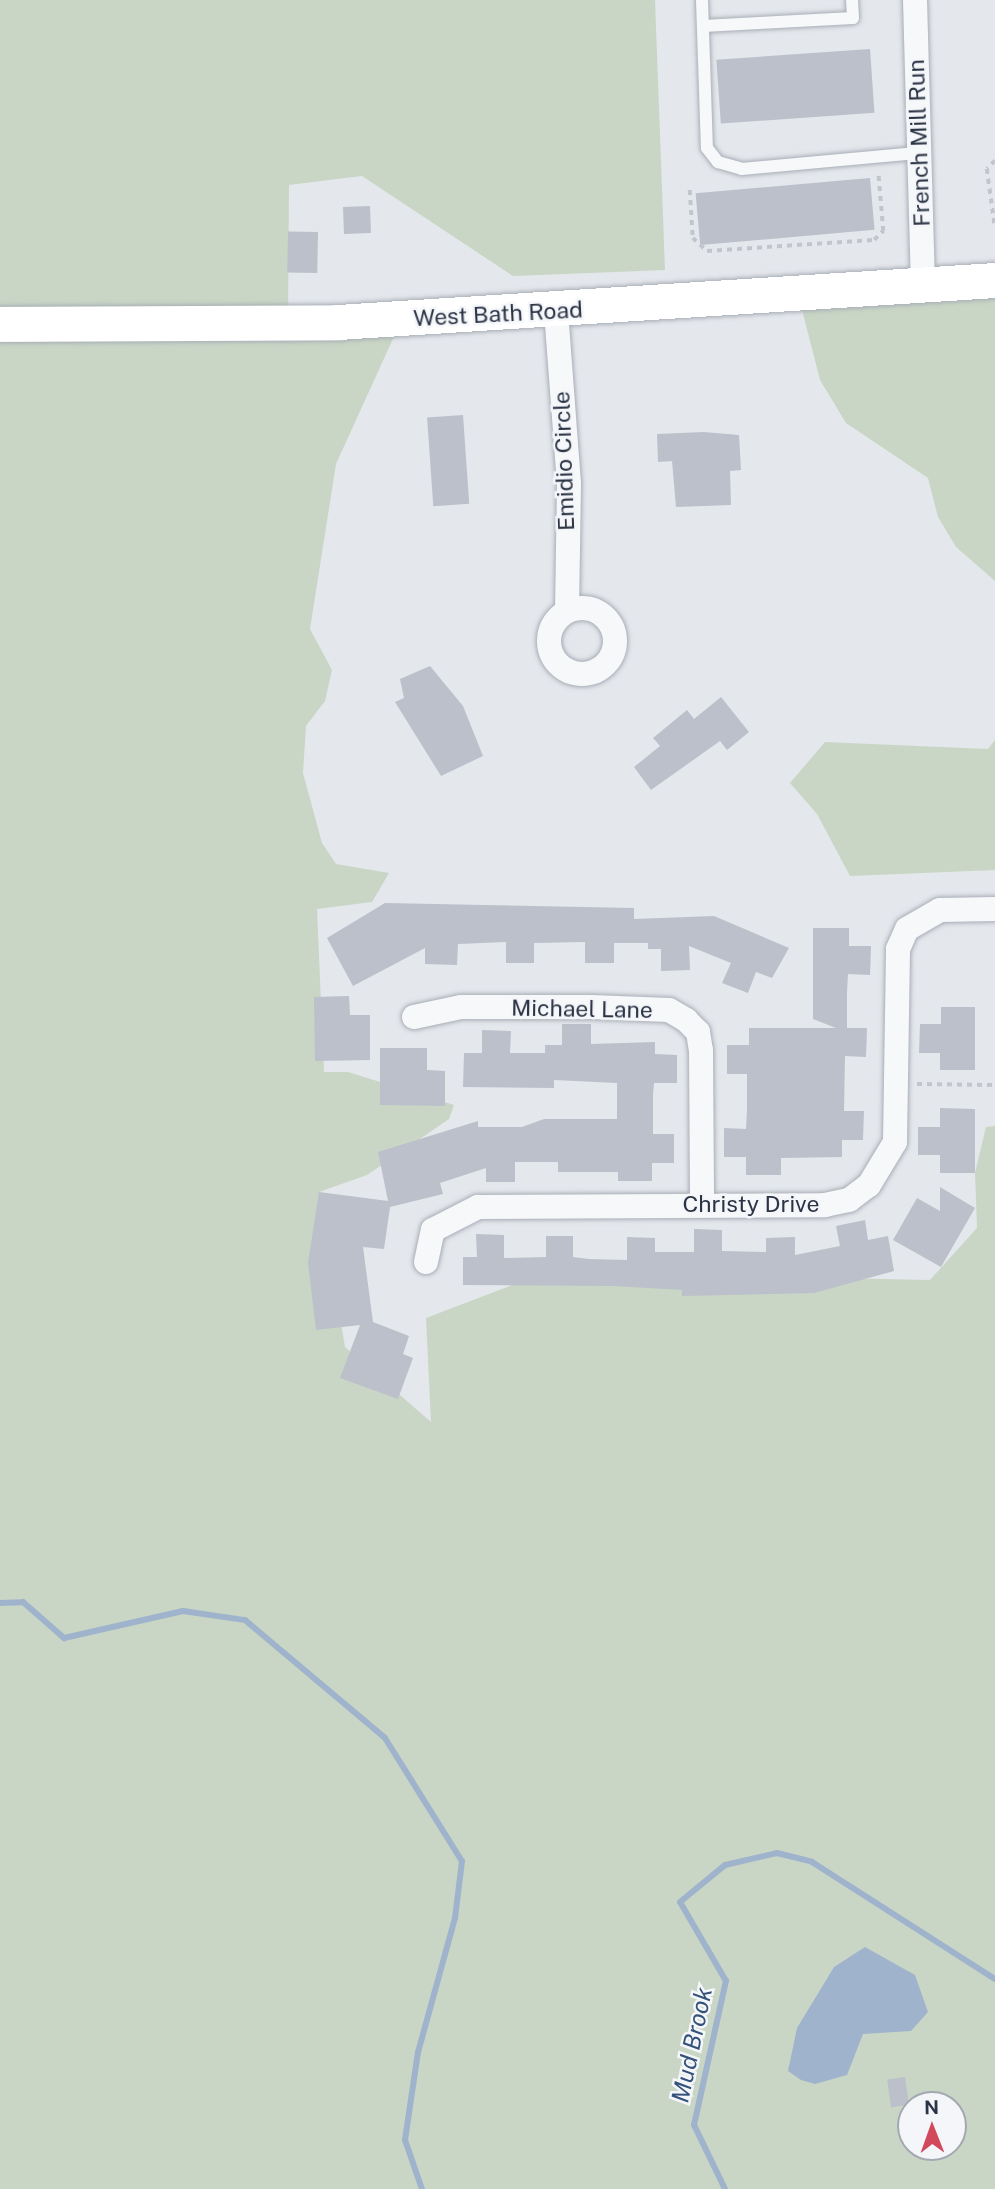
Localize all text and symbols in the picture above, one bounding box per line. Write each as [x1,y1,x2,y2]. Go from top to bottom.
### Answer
street label: French Mill Run [902,59,936,227]
street label: West Bath Road [413,296,583,332]
street label: Emidio Circle [548,391,580,531]
street label: Michael Lane [511,994,653,1024]
street label: Christy Drive [682,1190,820,1218]
water label: Mud Brook [666,1985,718,2105]
north arrow [897,2091,967,2161]
text: N [924,2096,939,2118]

